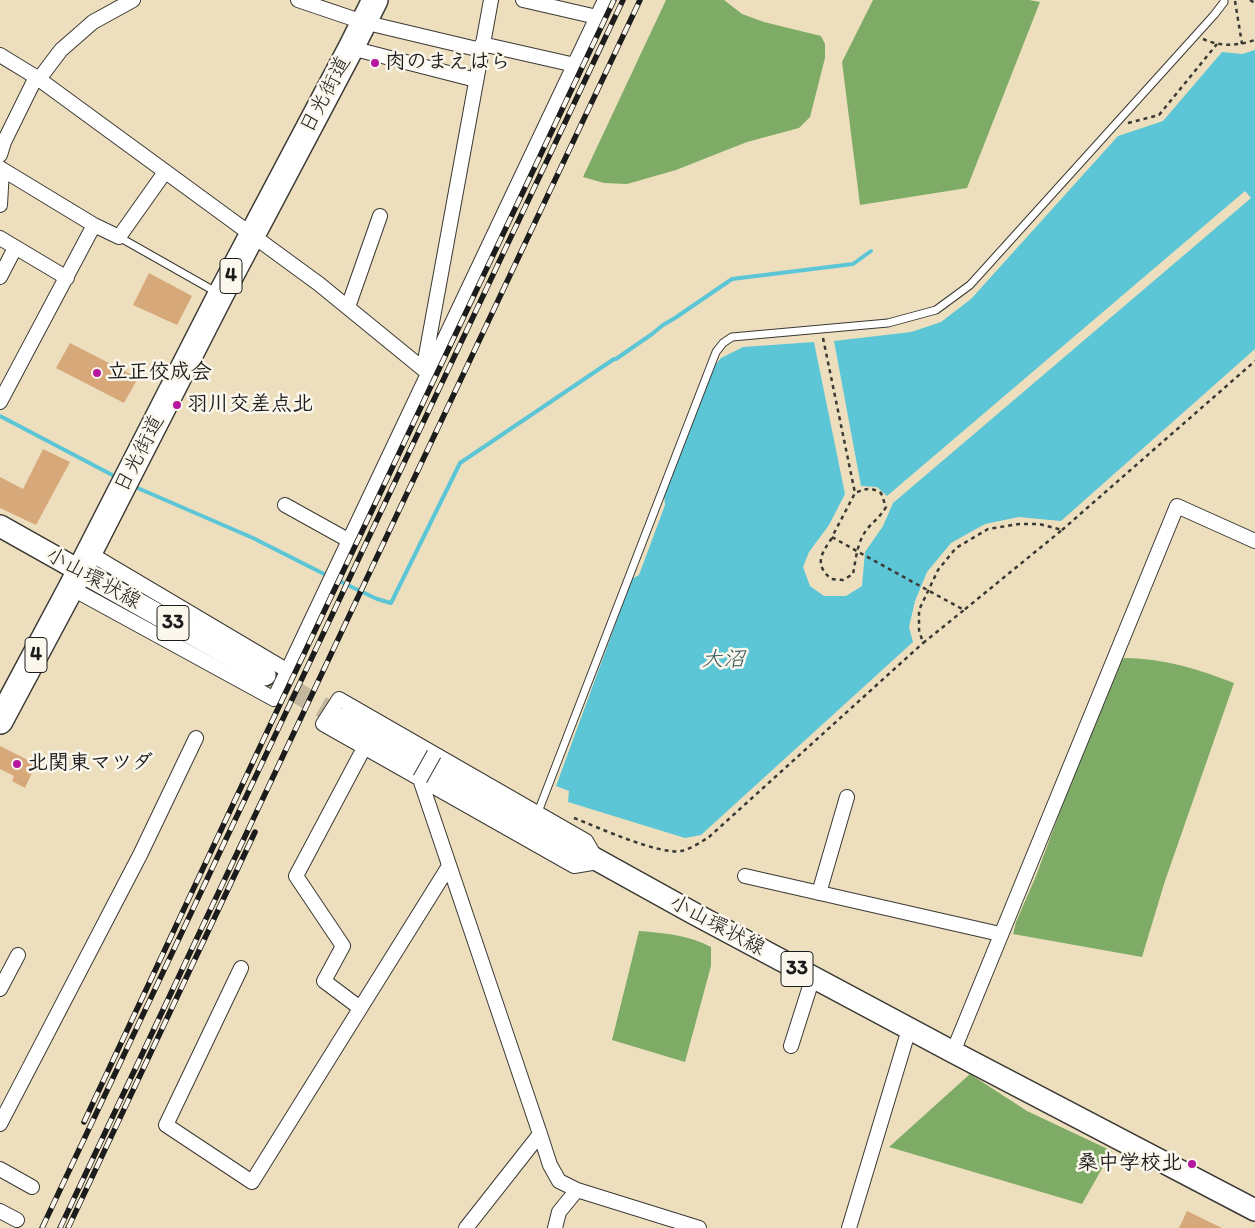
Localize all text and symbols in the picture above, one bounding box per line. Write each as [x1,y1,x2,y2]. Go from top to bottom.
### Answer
place label: 肉のまえはら [385,50,511,76]
street label: 日光街道 [295,52,357,138]
marker: 肉のまえはら [369,57,381,69]
road number: 4 [220,258,242,294]
place label: 立正佼成会 [107,360,212,386]
marker: 立正佼成会 [91,367,103,379]
place label: 羽川交差点北 [187,392,313,418]
marker: 羽川交差点北 [171,399,183,411]
street label: 日光街道 [110,411,170,497]
street label: 小山環状線 [41,543,145,615]
road number: 33 [157,606,189,640]
road number: 4 [25,638,47,672]
water label: 大沼 [701,647,745,673]
place label: 北関東マツダ [27,751,153,777]
marker: 北関東マツダ [11,758,23,770]
street label: 小山環状線 [665,890,769,962]
road number: 33 [781,952,813,986]
place label: 桑中学校北 [1077,1151,1182,1177]
marker: 桑中学校北 [1186,1158,1198,1170]

